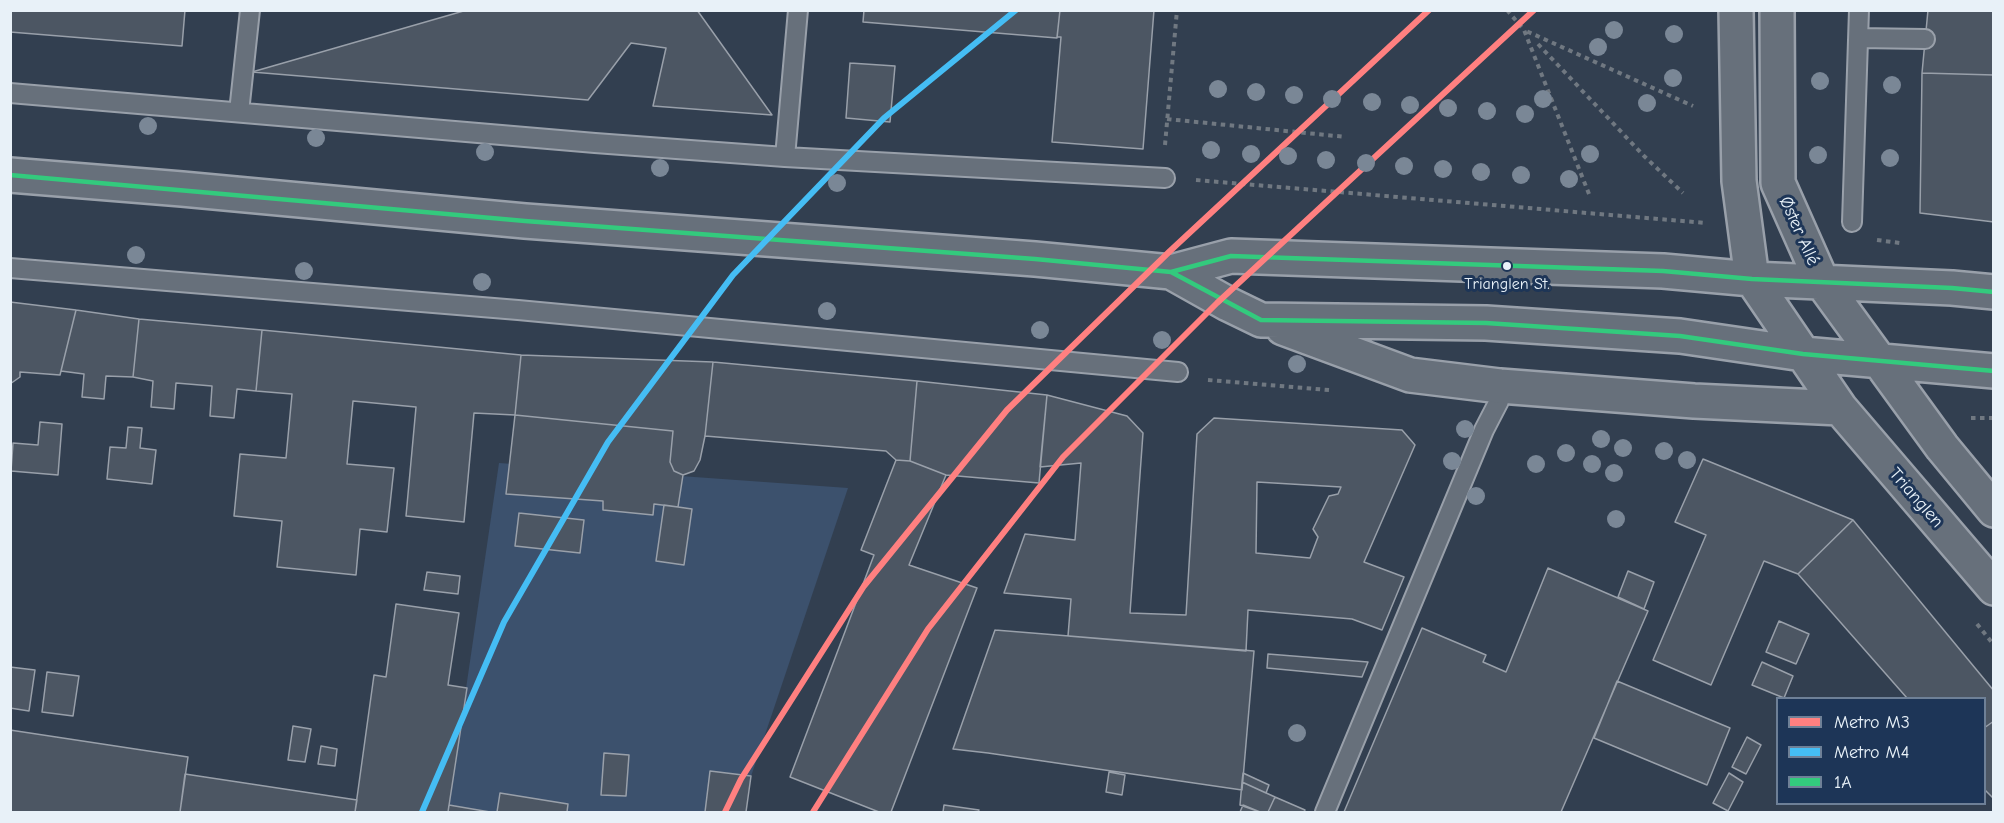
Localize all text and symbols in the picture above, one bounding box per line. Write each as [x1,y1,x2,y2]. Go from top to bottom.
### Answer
street label: Øster Allé [1774,193,1824,269]
marker: Trianglen St. [1501,260,1513,272]
place label: Trianglen St. [1464,274,1550,294]
street label: Trianglen [1884,464,1948,532]
legend [1776,697,1986,805]
text: Metro M3 [1834,712,1910,733]
text: Metro M4 [1834,742,1909,763]
text: 1A [1834,772,1852,793]

